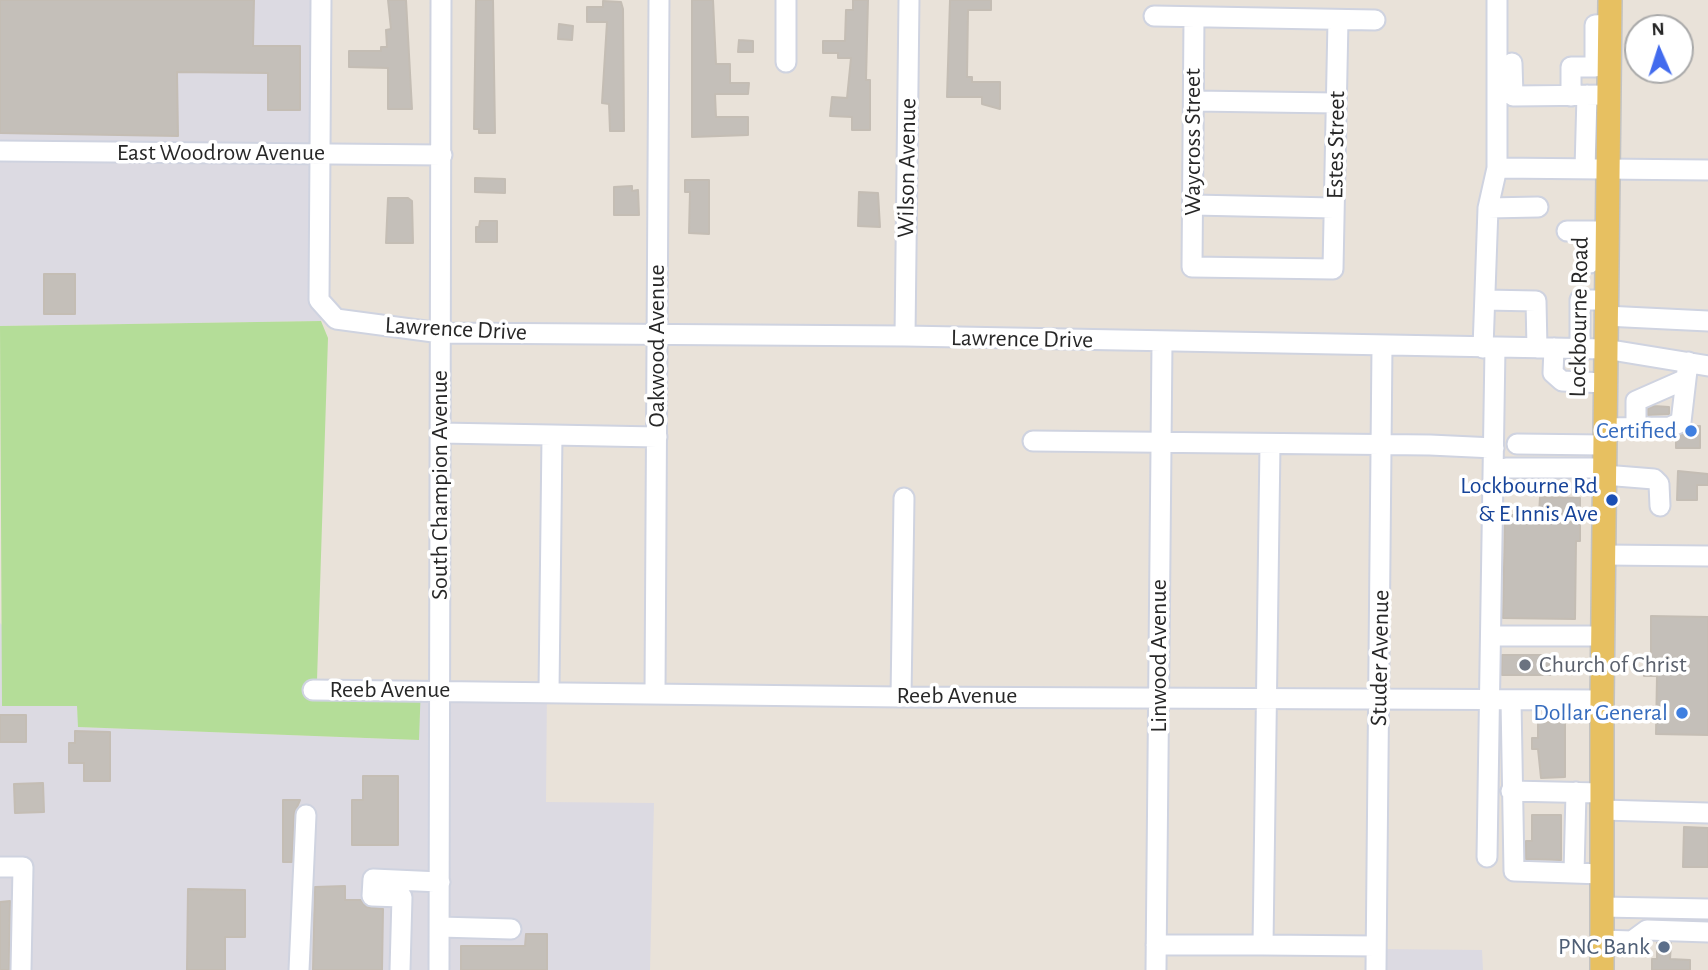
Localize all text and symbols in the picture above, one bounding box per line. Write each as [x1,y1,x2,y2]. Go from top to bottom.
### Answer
north arrow [1624,14,1694,84]
text: N [1651,20,1665,39]
street label: Waycross Street [1179,68,1207,216]
street label: Estes Street [1321,91,1351,199]
street label: Wilson Avenue [891,98,923,238]
street label: East Woodrow Avenue [117,139,325,167]
street label: Lockbourne Road [1563,236,1595,398]
street label: Oakwood Avenue [643,264,671,428]
street label: Lawrence Drive [384,311,528,347]
street label: Lawrence Drive [951,323,1093,355]
street label: South Champion Avenue [426,370,454,600]
place label: Certified [1596,417,1677,445]
marker: Certified [1683,423,1699,439]
place label: Lockbourne Rd & E Innis Ave [1460,472,1598,528]
marker: Lockbourne Rd & E Innis Ave [1604,492,1620,508]
street label: Linwood Avenue [1145,579,1173,733]
street label: Studer Avenue [1364,590,1396,726]
place label: Church of Christ [1539,651,1687,679]
marker: Church of Christ [1517,657,1533,673]
street label: Reeb Avenue [330,676,450,704]
street label: Reeb Avenue [897,682,1017,710]
place label: Dollar General [1533,699,1668,727]
marker: Dollar General [1674,705,1690,721]
place label: PNC Bank [1558,933,1650,961]
marker: PNC Bank [1656,939,1672,955]

